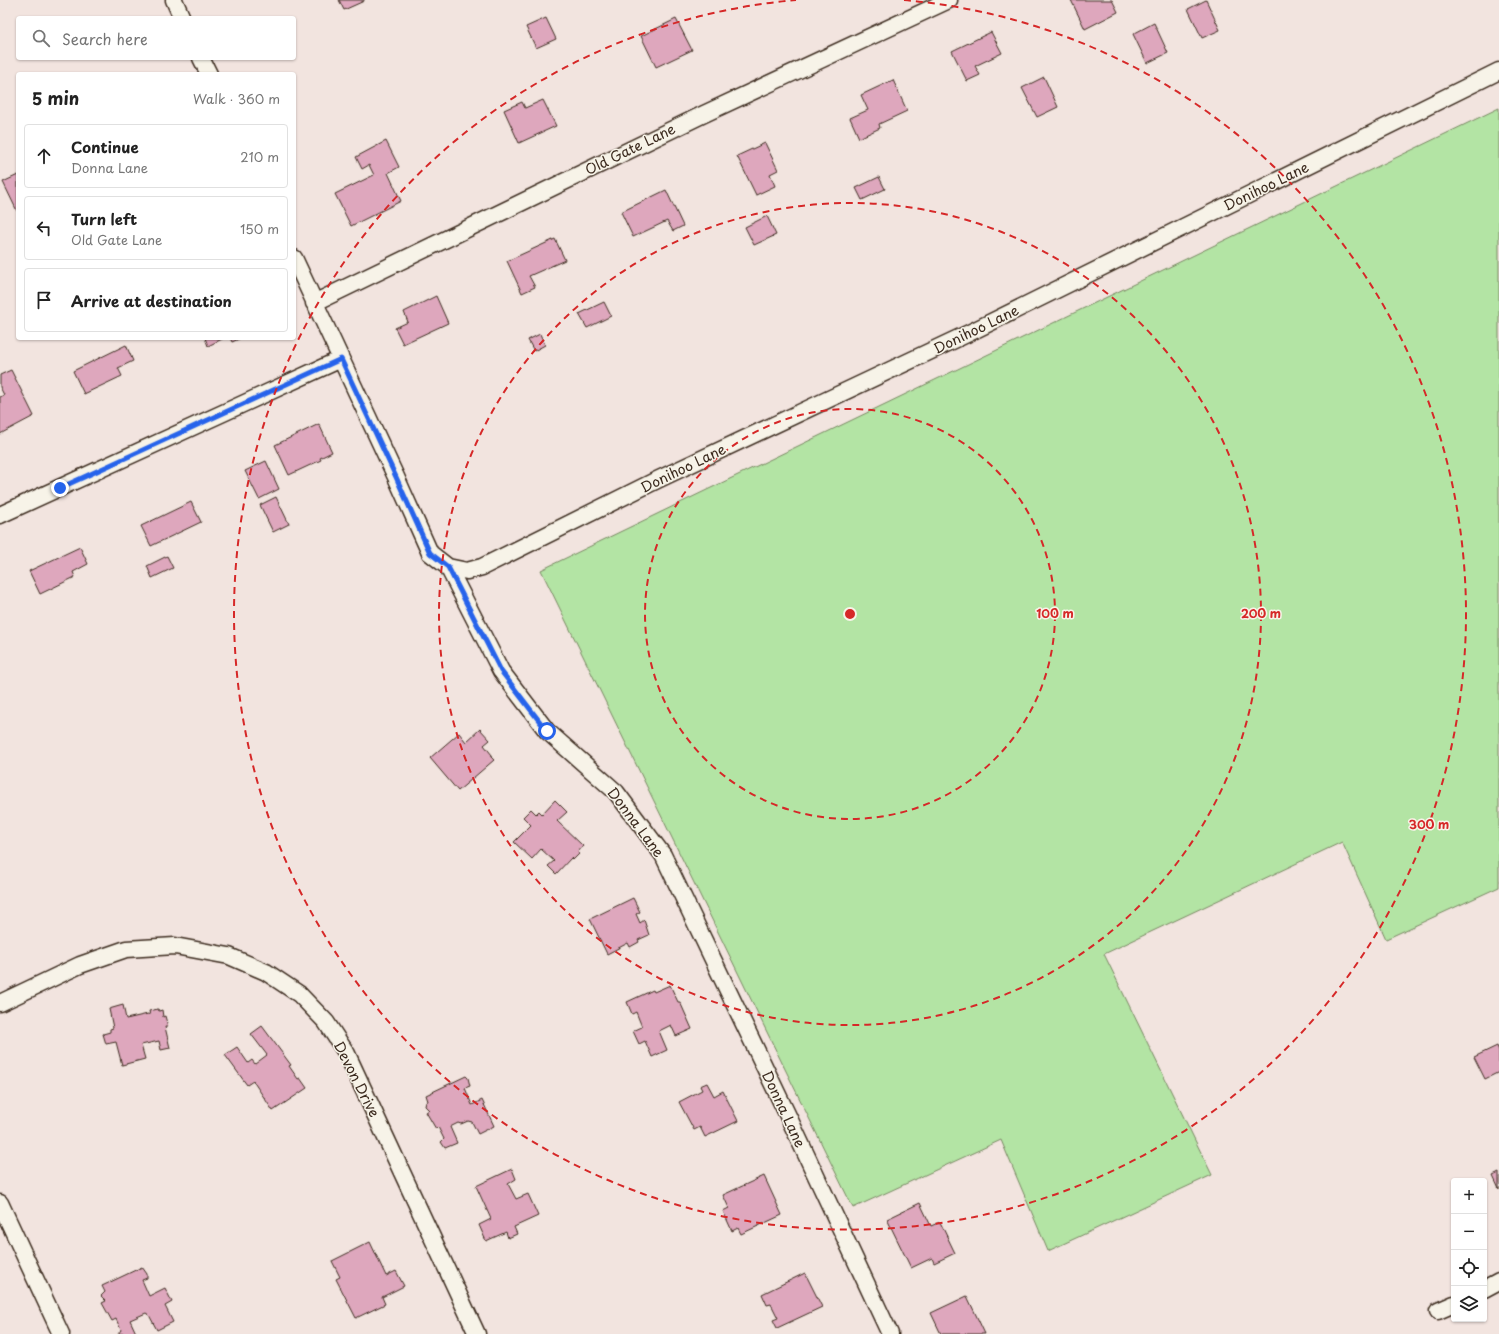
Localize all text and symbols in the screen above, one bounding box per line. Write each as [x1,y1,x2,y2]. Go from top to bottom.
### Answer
search box [16,16,296,60]
icon: search [30,27,52,49]
text: Search here [62,27,148,50]
text: 5 min [32,85,79,111]
text: Walk · 360 m [193,89,280,108]
street label: Old Gate Lane [581,118,679,180]
text: Continue [71,135,139,158]
icon: ahead [33,145,55,167]
text: 210 m [240,147,279,166]
street label: Donihoo Lane [1220,156,1312,216]
text: Donna Lane [71,158,148,177]
text: Turn left [71,207,137,230]
icon: left [33,217,55,239]
text: 150 m [240,219,279,238]
text: Old Gate Lane [71,230,162,249]
icon: arrive [33,289,55,311]
text: Arrive at destination [71,289,232,312]
street label: Donihoo Lane [930,299,1022,359]
street label: Donihoo Lane [637,438,729,498]
route end [51,479,69,497]
text: 100 m [1036,604,1074,622]
text: 200 m [1241,604,1281,622]
centre of rings [843,607,857,621]
route start [538,722,556,740]
street label: Donna Lane [603,783,669,862]
text: 300 m [1409,815,1449,833]
street label: Devon Drive [329,1037,385,1121]
street label: Donna Lane [757,1067,811,1151]
map controls [1451,1178,1487,1322]
button: + [1451,1178,1487,1214]
button: − [1451,1214,1487,1250]
button: locate [1451,1250,1487,1286]
button: layers [1451,1286,1487,1322]

